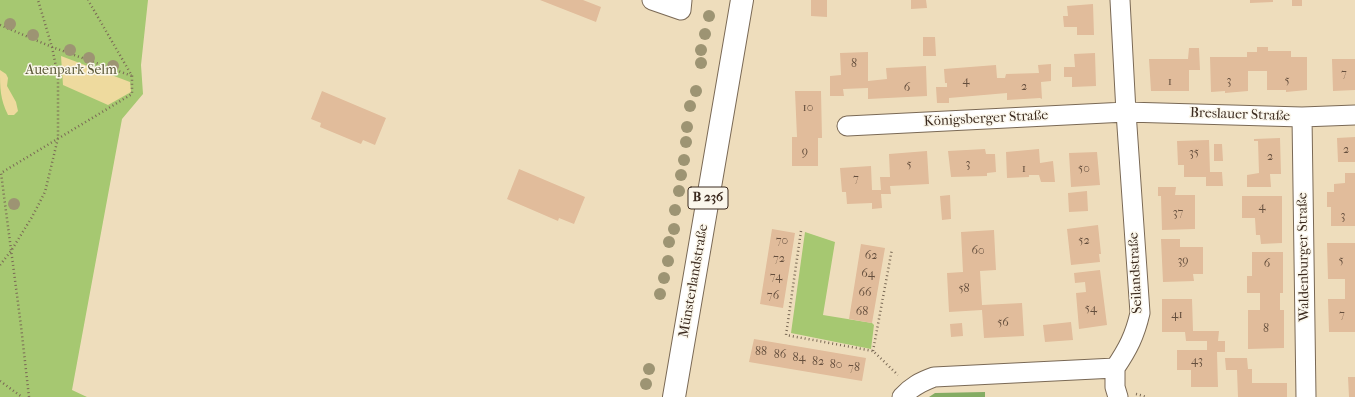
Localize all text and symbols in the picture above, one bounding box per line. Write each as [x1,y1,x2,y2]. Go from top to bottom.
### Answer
house number: 8 [851,57,857,71]
park label: Auenpark Selm [25,63,117,79]
house number: 7 [1341,67,1347,81]
house number: 4 [962,74,970,88]
house number: 3 [1227,74,1231,88]
house number: 5 [1284,74,1290,88]
house number: 1 [1168,75,1172,89]
house number: 2 [1021,80,1027,94]
house number: 6 [904,81,910,95]
house number: 10 [803,101,813,115]
street label: Breslauer Straße [1190,105,1290,125]
street label: Königsberger Straße [923,107,1049,131]
house number: 2 [1343,143,1349,157]
house number: 9 [802,145,808,159]
house number: 35 [1189,146,1199,160]
house number: 2 [1267,150,1273,164]
house number: 3 [966,157,970,171]
house number: 5 [906,158,912,172]
house number: 1 [1022,162,1026,176]
house number: 50 [1078,162,1090,176]
house number: 7 [853,172,859,186]
road number: B 236 [688,187,728,209]
street label: Waldenburger Straße [1294,192,1314,322]
house number: 4 [1258,200,1266,214]
house number: 37 [1173,206,1183,220]
house number: 3 [1341,209,1345,223]
street label: Münsterlandstraße [676,223,712,339]
street label: Seilandstraße [1125,232,1147,314]
house number: 70 [776,234,788,248]
house number: 52 [1078,234,1090,248]
house number: 60 [971,244,985,258]
house number: 62 [865,249,877,263]
house number: 72 [773,252,785,266]
house number: 39 [1177,254,1189,268]
house number: 5 [1338,254,1344,268]
house number: 6 [1264,257,1270,271]
house number: 64 [861,267,875,281]
house number: 74 [770,270,782,284]
house number: 58 [958,282,970,296]
house number: 66 [859,286,871,300]
house number: 76 [767,289,779,303]
house number: 54 [1085,302,1097,316]
house number: 68 [856,305,868,319]
house number: 41 [1171,308,1183,322]
house number: 7 [1339,308,1345,322]
house number: 56 [997,316,1009,330]
house number: 8 [1263,322,1269,336]
house number: 88 [755,345,767,359]
house number: 86 [774,348,786,362]
house number: 84 [792,351,806,365]
house number: 43 [1191,354,1203,368]
house number: 82 [812,355,824,369]
house number: 80 [830,358,842,372]
house number: 78 [848,361,860,375]

